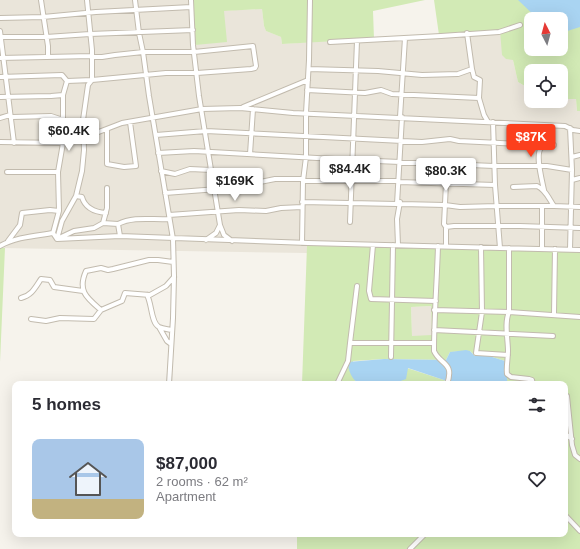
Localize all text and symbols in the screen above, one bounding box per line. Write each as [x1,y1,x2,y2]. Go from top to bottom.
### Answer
north arrow [524,12,568,56]
map controls [524,12,568,108]
button: locate [524,64,568,108]
pin: $60.4K [36,118,102,152]
text: $60.4K [48,123,90,138]
pin: $87K [507,124,555,158]
text: $87K [515,129,547,144]
pin: $84.4K [317,156,383,190]
pin: $80.3K [413,158,479,192]
text: $84.4K [329,161,371,176]
text: $80.3K [425,163,467,178]
pin: $169K [207,168,263,202]
text: $169K [216,173,254,188]
icon: filters [526,394,548,416]
text: 5 homes [32,395,101,414]
text: $87,000 [156,454,217,473]
icon: home [64,455,112,503]
icon: heart [526,468,548,490]
text: 2 rooms · 62 m² [156,474,248,489]
text: Apartment [156,489,216,504]

